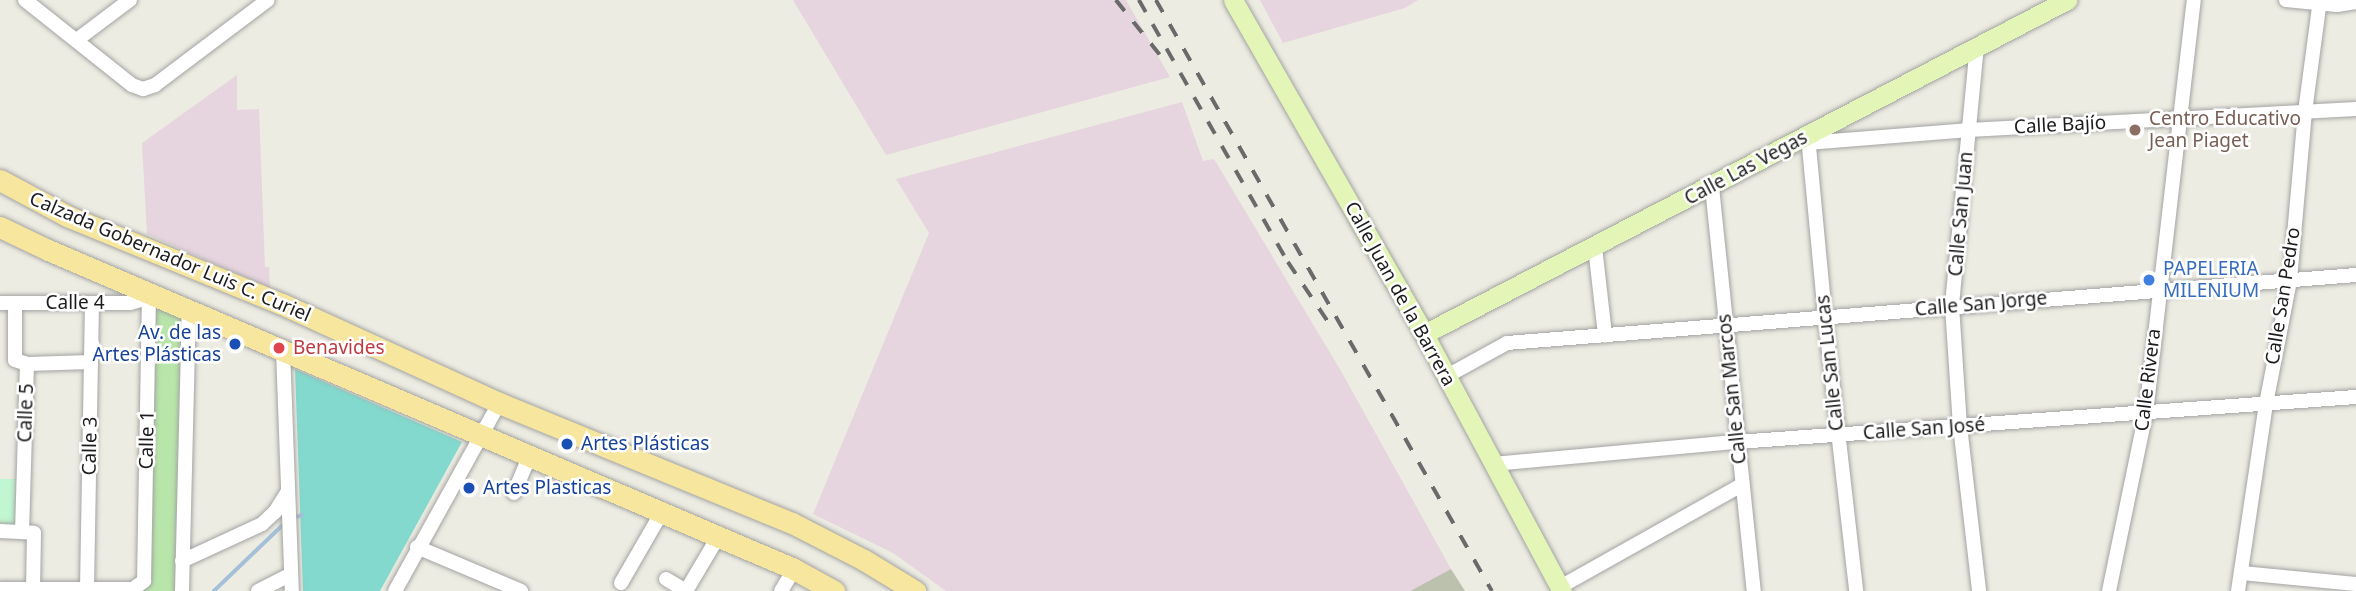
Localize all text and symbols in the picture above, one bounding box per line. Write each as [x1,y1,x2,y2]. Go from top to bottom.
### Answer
place label: Centro Educativo Jean Piaget [2149,108,2301,152]
street label: Calle Bajío [2013,111,2107,139]
marker: Centro Educativo Jean Piaget [2127,122,2143,138]
street label: Calle Las Vegas [1681,126,1811,210]
street label: Calle San Juan [1944,151,1978,277]
street label: Calzada Gobernador Luis C. Curiel [26,187,314,327]
street label: Calle Juan de la Barrera [1340,198,1460,390]
street label: Calle San Pedro [2261,226,2305,366]
place label: PAPELERIA MILENIUM [2163,258,2259,302]
marker: PAPELERIA MILENIUM [2141,272,2157,288]
street label: Calle San Jorge [1914,287,2048,321]
street label: Calle 4 [46,292,104,314]
street label: Calle San Lucas [1812,294,1848,432]
street label: Calle San Marcos [1713,313,1751,465]
place label: Av. de las Artes Plásticas [93,322,221,366]
street label: Calle Rivera [2130,327,2166,433]
marker: Av. de las Artes Plásticas [227,336,243,352]
place label: Benavides [293,337,385,359]
marker: Benavides [271,340,287,356]
street label: Calle 5 [14,383,38,443]
street label: Calle 1 [135,410,159,470]
street label: Calle San José [1862,413,1986,445]
street label: Calle 3 [78,416,102,476]
place label: Artes Plásticas [581,433,709,455]
marker: Artes Plásticas [559,436,575,452]
place label: Artes Plasticas [483,477,611,499]
marker: Artes Plasticas [461,480,477,496]

